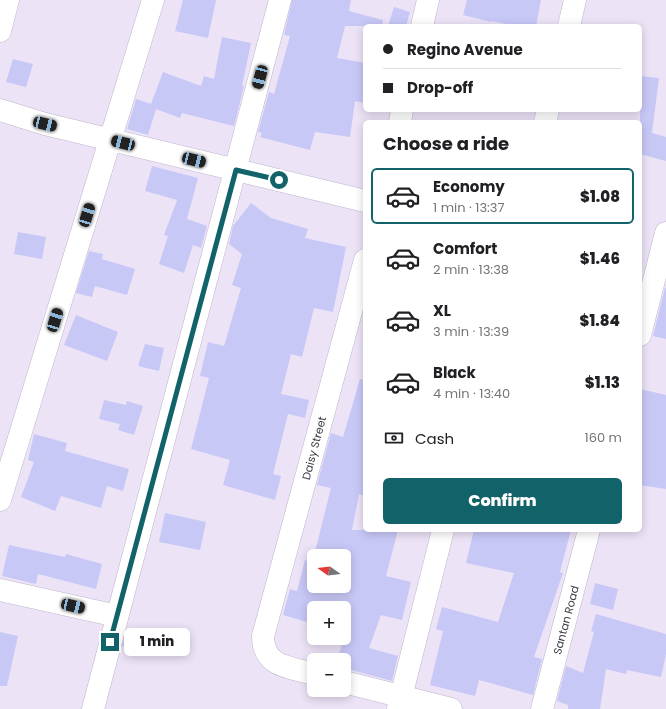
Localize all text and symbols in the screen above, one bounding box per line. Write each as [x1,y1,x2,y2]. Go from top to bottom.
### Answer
text: Regino Avenue [407,39,523,60]
car [251,64,269,90]
text: Drop-off [407,77,473,98]
car [32,115,58,133]
text: Choose a ride [383,131,509,156]
car [110,134,136,152]
car [181,151,207,169]
route start [270,171,288,189]
text: Economy [433,176,505,197]
icon: car [385,178,421,214]
text: $1.08 [580,186,620,207]
text: 1 min · 13:37 [433,198,505,217]
car [78,202,96,228]
text: Comfort [433,238,497,259]
icon: car [385,240,421,276]
text: $1.46 [580,248,620,269]
text: 2 min · 13:38 [433,260,509,279]
text: XL [433,300,451,321]
icon: car [385,302,421,338]
car [46,307,64,333]
text: $1.84 [580,310,620,331]
text: 3 min · 13:39 [433,322,509,341]
text: Black [433,362,476,383]
icon: car [385,364,421,400]
text: $1.13 [585,372,620,393]
text: 4 min · 13:40 [433,384,510,403]
street label: Daisy Street [298,415,330,481]
icon: cash [383,427,405,449]
text: Cash [415,428,454,449]
text: 160 m [585,428,622,447]
button: Confirm [383,478,622,524]
north arrow [307,549,351,593]
map controls [307,549,351,697]
street label: Santan Road [549,584,583,656]
car [60,597,86,615]
button: + [307,601,351,645]
callout: 1 min [124,628,190,656]
text: 1 min [140,632,174,651]
route end [101,633,119,651]
button: − [307,653,351,697]

